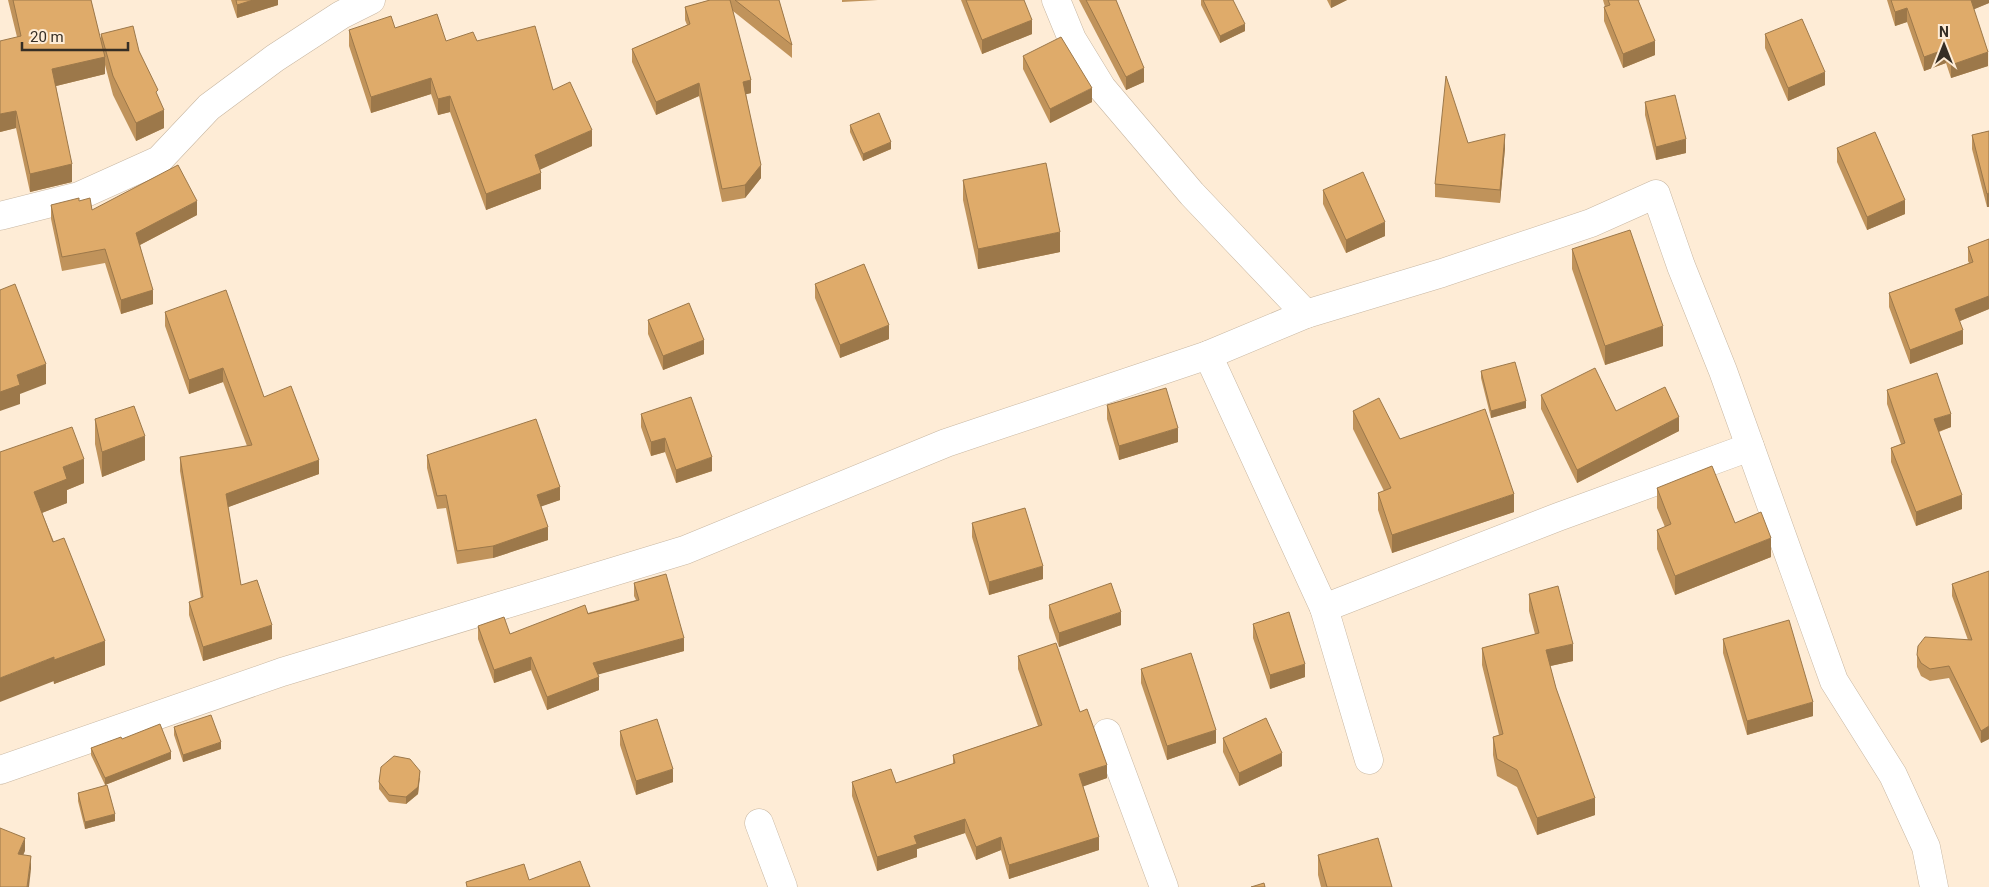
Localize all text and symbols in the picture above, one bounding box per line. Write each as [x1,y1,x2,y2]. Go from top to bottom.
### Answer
scale bar [22,20,129,52]
north arrow [1919,20,1969,70]
text: N [1939,24,1949,40]
text: 20 m [30,28,64,46]

